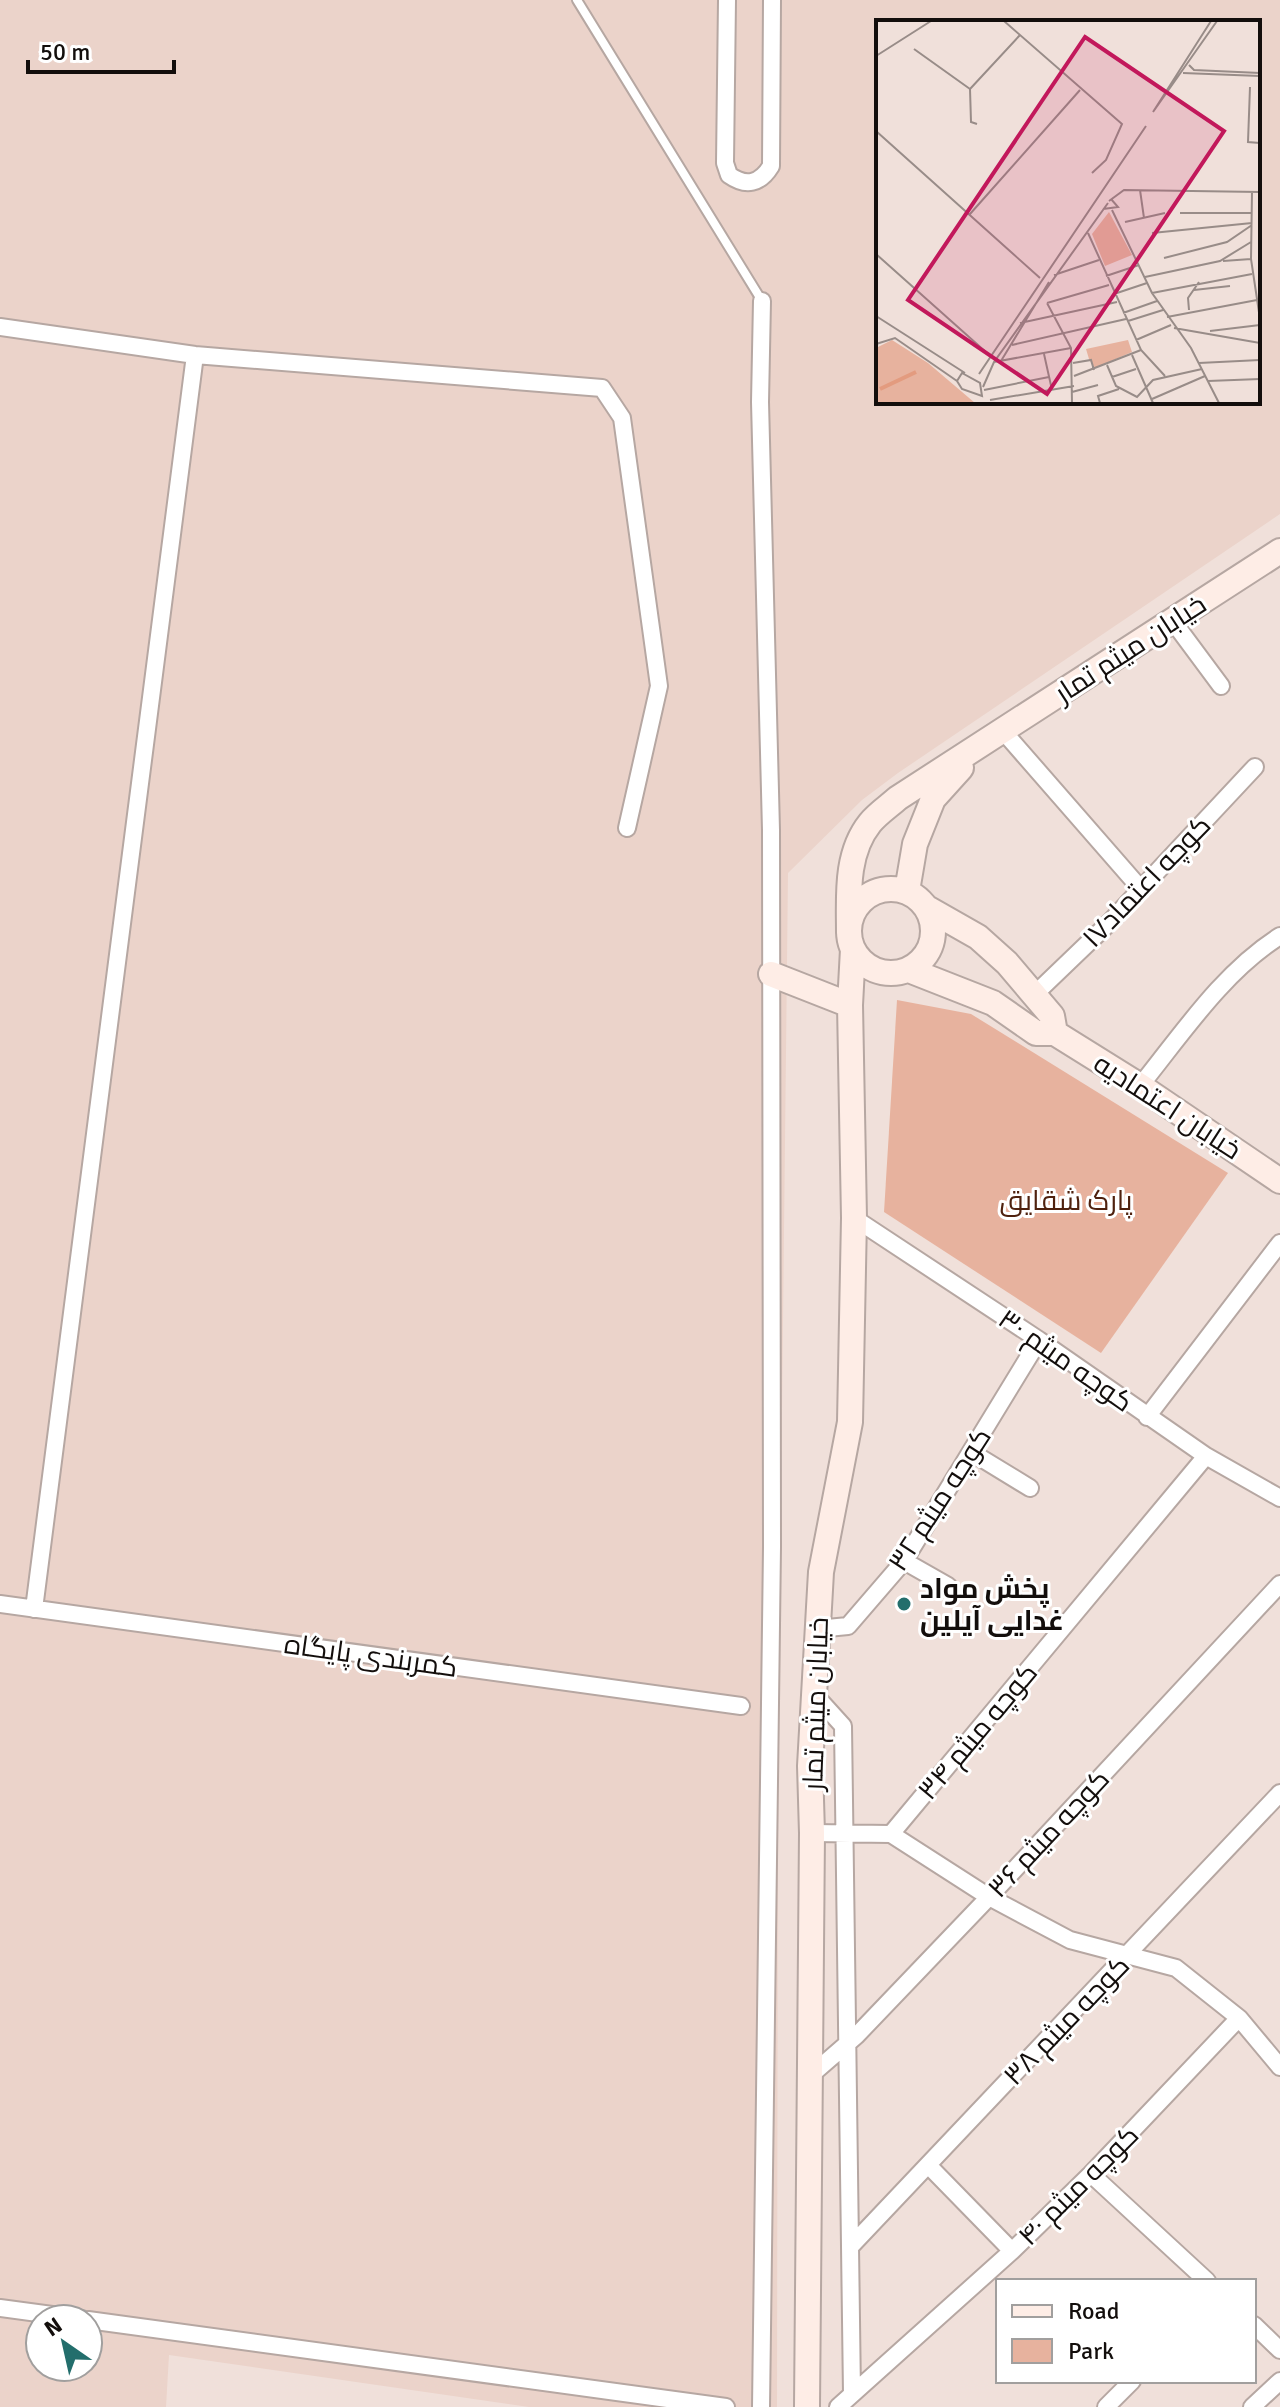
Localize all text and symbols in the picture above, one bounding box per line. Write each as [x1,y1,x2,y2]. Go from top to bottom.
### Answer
inset map [876,20,1260,404]
scale bar [28,24,174,74]
text: 50 m [40,37,90,67]
street label: خیابان میثم تمار [1047,587,1214,713]
street label: کوچه اعتماد۱۷ [1075,808,1219,956]
street label: خیابان اعتمادیه [1087,1046,1248,1167]
park label: پارک شقایق [999,1184,1133,1219]
street label: کوچه میثم ۳۰ [990,1302,1139,1421]
street label: کوچه میثم ۳۲ [881,1421,1001,1579]
place label: پخش مواد غدایی آیلین [920,1572,1064,1638]
marker: پخش مواد غدایی آیلین [895,1595,913,1613]
street label: خیابان میثم تمار [796,1617,838,1793]
street label: کمربندی پایگاه [282,1627,460,1686]
street label: کوچه میثم ۳۴ [911,1656,1046,1808]
street label: کوچه میثم ۳۶ [981,1763,1118,1906]
street label: کوچه میثم ۳۸ [996,1949,1138,2094]
street label: کوچه میثم ۴۰ [1011,2118,1147,2254]
legend [996,2279,1256,2383]
text: Road [1068,2296,1119,2326]
north arrow [24,2303,104,2383]
text: N [39,2311,67,2342]
text: Park [1068,2336,1114,2366]

